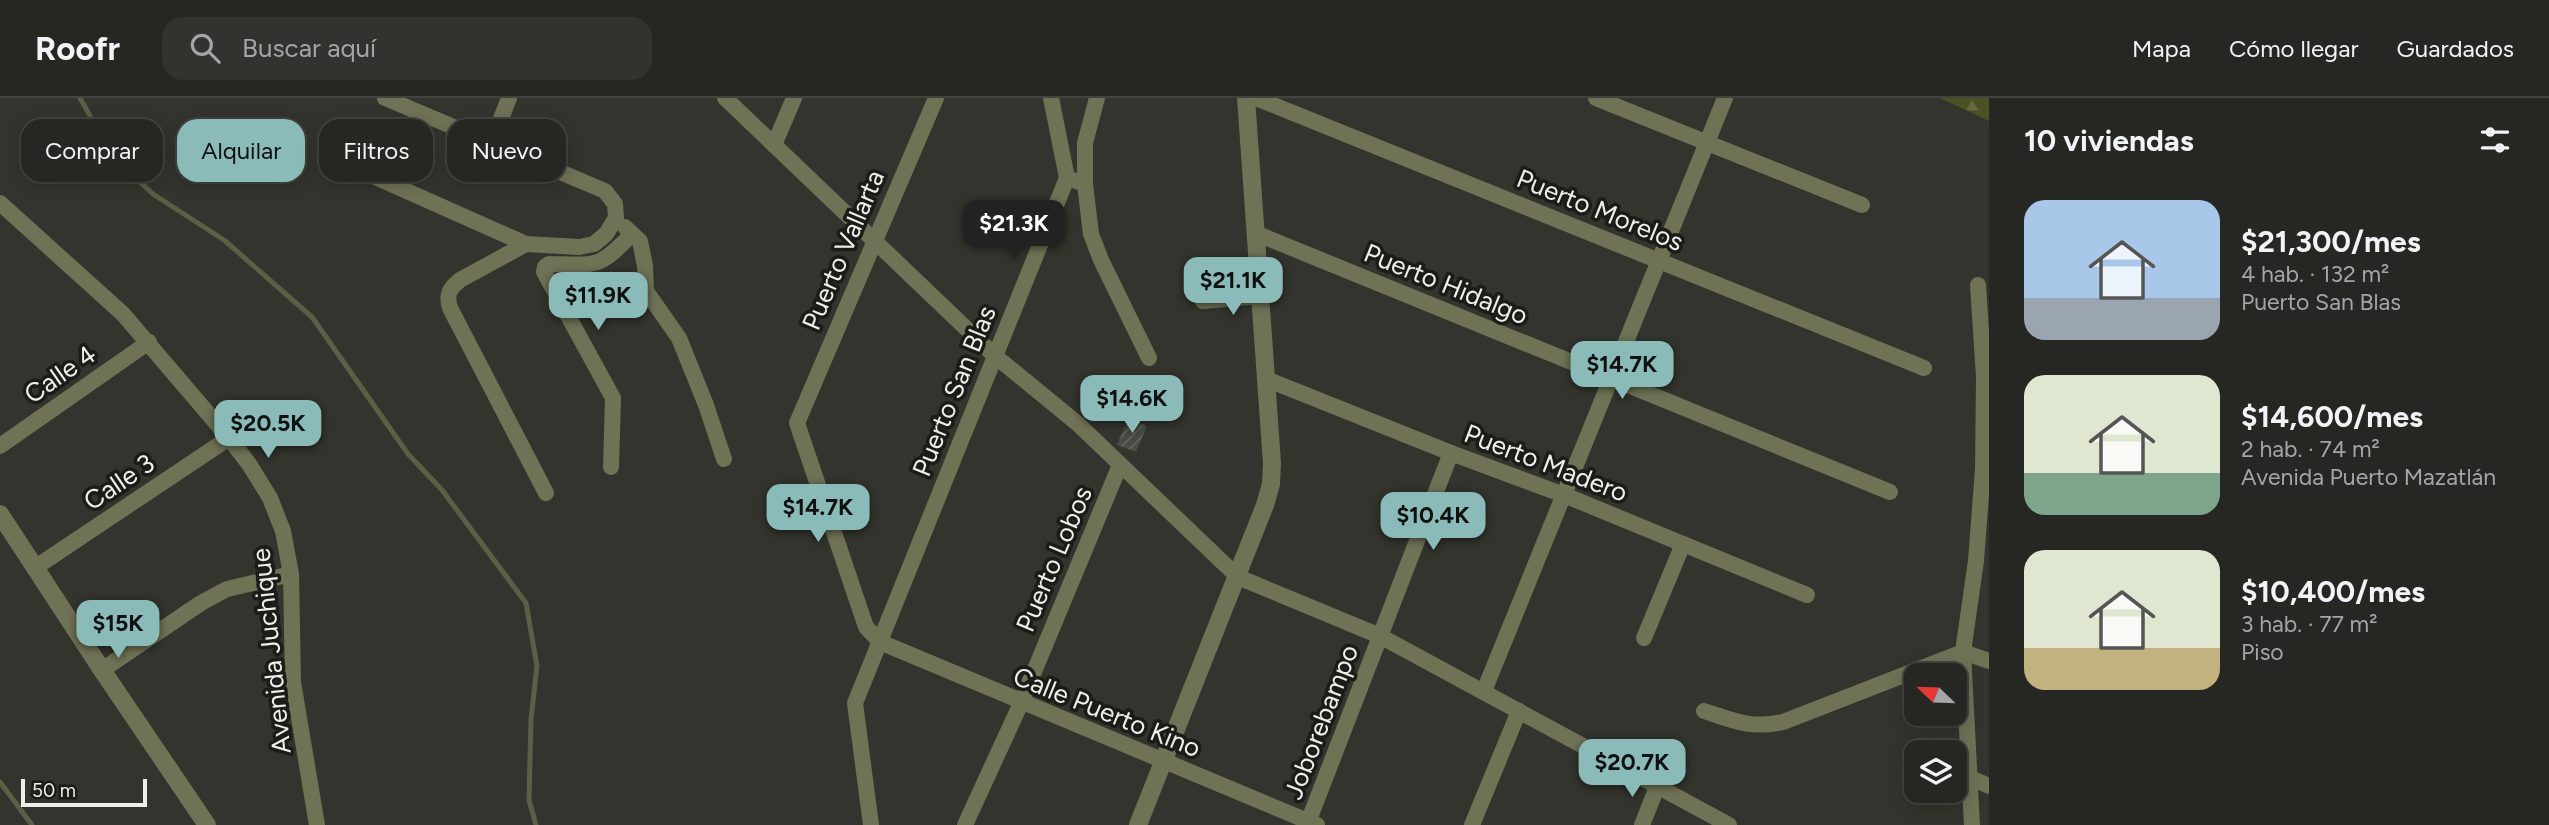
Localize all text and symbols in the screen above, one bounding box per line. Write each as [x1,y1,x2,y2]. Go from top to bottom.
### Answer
search box [162,17,652,80]
text: Roofr [35,29,120,68]
icon: search [186,29,224,67]
text: Buscar aquí [242,32,376,64]
text: Mapa [2132,34,2191,63]
text: Cómo llegar [2229,34,2359,63]
text: Guardados [2397,34,2514,63]
chip: Comprar [21,119,163,182]
chip: Alquilar [177,119,305,182]
chip: Filtros [319,119,433,182]
chip: Nuevo [447,119,566,182]
icon: filters [2476,121,2514,159]
text: 10 viviendas [2024,122,2194,159]
street label: Puerto Morelos [1512,162,1688,258]
street label: Puerto Vallarta [795,165,891,335]
pin: $21.3K [957,200,1071,260]
text: $21.3K [979,209,1049,237]
text: $21,300/mes [2241,223,2421,260]
icon: home [2080,228,2164,312]
street label: Puerto Hidalgo [1359,237,1533,331]
pin: $21.1K [1176,258,1290,317]
text: 4 hab. · 132 m² [2241,260,2389,288]
text: $21.1K [1200,266,1266,294]
pin: $11.9K [541,272,655,332]
text: $11.9K [565,281,631,309]
text: Puerto San Blas [2241,288,2401,316]
street label: Puerto San Blas [905,301,1003,481]
street label: Calle 4 [18,338,102,410]
pin: $14.7K [1565,342,1679,401]
text: $14.7K [1587,350,1657,378]
pin: $14.6K [1075,376,1189,435]
text: $14.6K [1096,384,1168,412]
text: $14,600/mes [2241,398,2423,435]
pin: $20.5K [211,400,325,460]
icon: home [2080,403,2164,487]
text: $20.5K [230,409,306,437]
street label: Puerto Madero [1460,417,1632,509]
text: 2 hab. · 74 m² [2241,435,2380,463]
street label: Calle 3 [78,447,160,517]
text: Avenida Puerto Mazatlán [2241,463,2496,491]
street label: Puerto Lobos [1009,482,1099,636]
pin: $14.7K [761,484,875,544]
pin: $10.4K [1376,492,1490,552]
text: $14.7K [783,493,853,521]
text: $10.4K [1397,501,1469,529]
street label: Avenida Juchique [244,547,298,755]
text: $10,400/mes [2241,573,2425,610]
icon: home [2080,578,2164,662]
pin: $15K [77,601,159,660]
text: $15K [92,609,144,637]
text: 3 hab. · 77 m² [2241,610,2377,638]
text: Piso [2241,638,2284,666]
street label: Joborebampo [1277,640,1365,804]
street label: Calle Puerto Kino [1009,660,1205,764]
north arrow [1904,663,1967,726]
map controls [1904,663,1967,803]
pin: $20.7K [1575,740,1689,799]
button: layers [1904,740,1967,803]
text: $20.7K [1595,748,1669,776]
scale bar [21,776,147,808]
text: 50 m [32,779,76,802]

